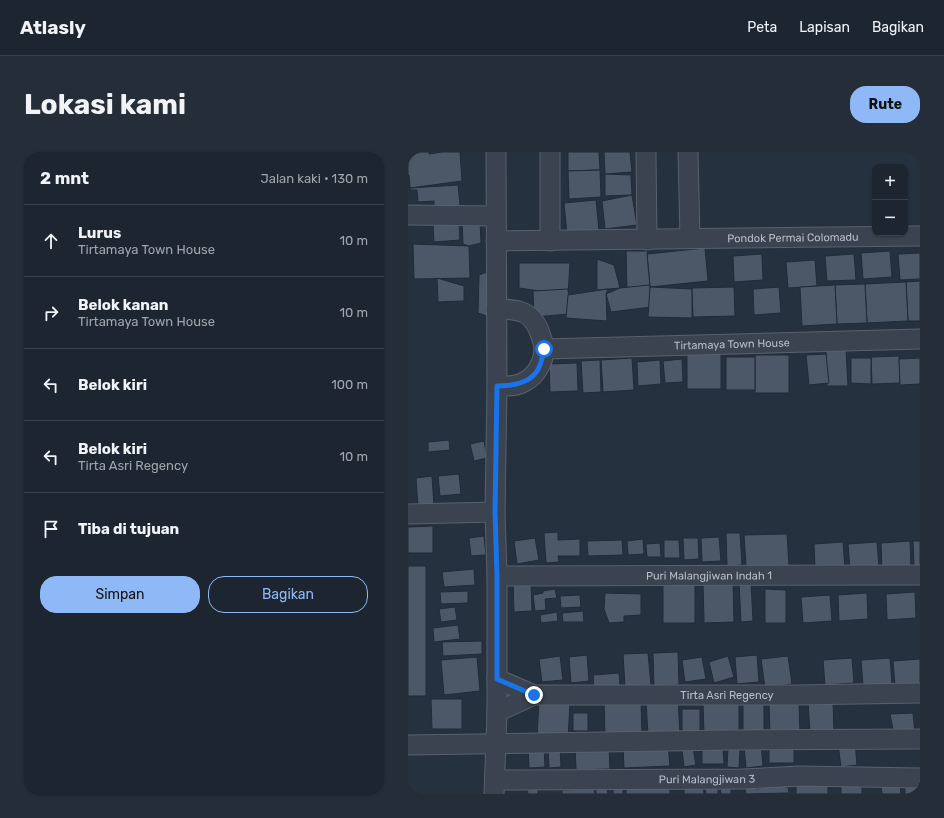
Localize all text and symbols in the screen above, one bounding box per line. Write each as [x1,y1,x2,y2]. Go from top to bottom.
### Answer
text: Atlasly [20,16,86,39]
text: Peta [747,19,777,36]
text: Lapisan [799,19,850,36]
text: Bagikan [872,19,924,36]
button: Rute [850,86,920,123]
text: Lokasi kami [24,88,186,121]
map controls [872,164,908,236]
button: + [872,164,908,200]
text: 2 mnt [40,168,89,188]
text: Jalan kaki · 130 m [261,171,368,186]
button: − [872,200,908,236]
text: Lurus [78,224,121,242]
icon: ahead [40,230,62,252]
street label: Pondok Permai Colomadu [727,230,859,245]
text: 10 m [339,233,368,248]
text: Tirtamaya Town House [78,242,215,257]
text: Belok kanan [78,296,168,314]
icon: right [40,302,62,324]
text: 10 m [339,305,368,320]
text: Tirtamaya Town House [78,314,215,329]
street label: Tirtamaya Town House [674,336,790,352]
route start [535,340,553,358]
icon: left [40,374,62,396]
text: Belok kiri [78,376,147,394]
text: 100 m [331,377,368,392]
text: Belok kiri [78,440,147,458]
icon: left [40,446,62,468]
text: 10 m [339,449,368,464]
text: Tirta Asri Regency [78,458,188,473]
icon: arrive [40,518,62,540]
text: Tiba di tujuan [78,520,179,538]
street label: Puri Malangjiwan Indah 1 [646,569,772,582]
button: Simpan [40,576,200,613]
button: Bagikan [208,576,368,613]
route end [525,686,543,704]
street label: Tirta Asri Regency [680,689,774,702]
street label: Puri Malangjiwan 3 [659,772,756,786]

